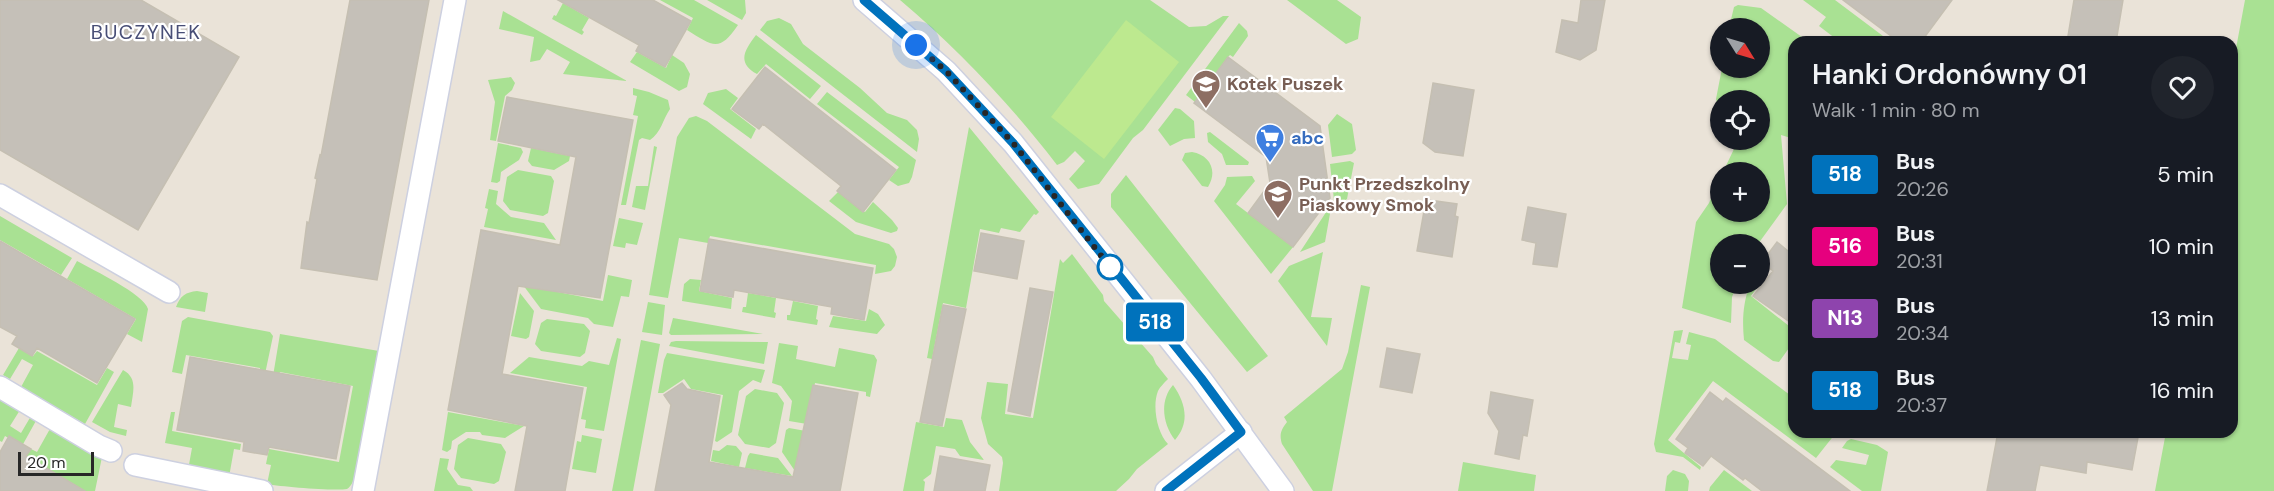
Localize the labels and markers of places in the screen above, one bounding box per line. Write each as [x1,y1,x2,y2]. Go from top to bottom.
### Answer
school or university icon: Kotek Puszek [1190,68,1222,110]
place label: Kotek Puszek [1227,72,1344,96]
supermarket icon: abc [1254,122,1286,164]
place label: abc [1291,126,1324,150]
place label: Punkt Przedszkolny Piaskowy Smok [1299,172,1470,217]
school or university icon: Punkt Przedszkolny Piaskowy Smok [1262,178,1294,220]
unlabelled marker [1097,254,1123,280]

